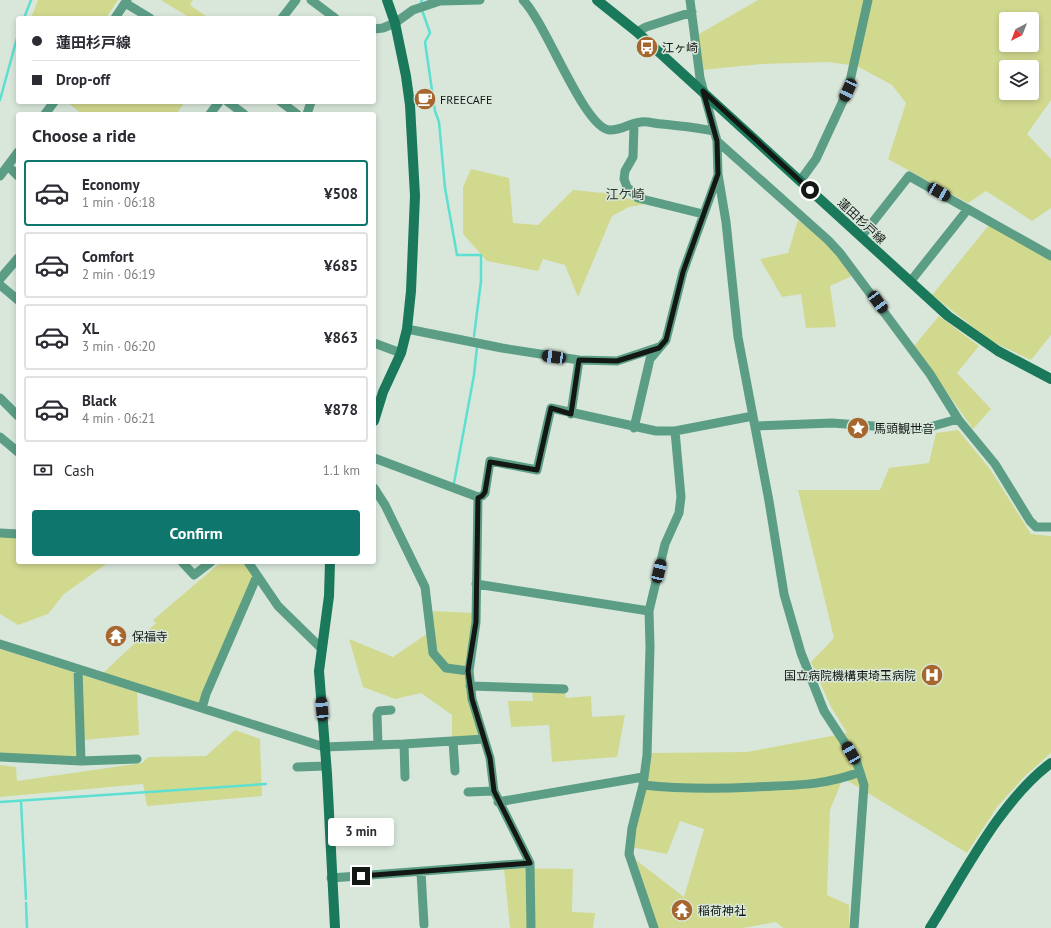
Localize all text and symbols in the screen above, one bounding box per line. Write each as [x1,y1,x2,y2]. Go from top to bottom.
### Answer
north arrow [999,12,1039,52]
map controls [999,12,1039,100]
text: 蓮田杉戸線 [56,33,131,52]
bus stop icon: 江ヶ崎 [634,34,660,60]
place label: 江ヶ崎 [662,40,698,55]
button: layers [999,60,1039,100]
text: Drop-off [56,70,110,89]
car [837,77,859,103]
cafe icon: FREECAFE [412,86,438,112]
place label: FREECAFE [440,92,492,107]
text: Choose a ride [32,124,136,147]
icon: car [34,175,70,211]
text: Economy [82,175,140,194]
route start [801,181,819,199]
car [926,181,952,203]
text: ¥508 [324,184,358,203]
district label: 江ケ崎 [605,186,645,203]
text: 1 min · 06:18 [82,194,155,211]
street label: 蓮田杉戸線 [835,195,889,247]
icon: car [34,247,70,283]
text: Comfort [82,247,134,266]
text: ¥685 [324,256,358,275]
text: 2 min · 06:19 [82,266,155,283]
car [866,289,890,315]
icon: car [34,319,70,355]
text: XL [82,319,99,338]
text: ¥863 [324,328,358,347]
text: 3 min · 06:20 [82,338,155,355]
car [541,349,567,365]
icon: car [34,391,70,427]
text: Black [82,391,117,410]
text: ¥878 [324,400,358,419]
text: 4 min · 06:21 [82,410,155,427]
place icon: 馬頭観世音 [845,415,871,441]
place label: 馬頭観世音 [874,421,934,436]
icon: cash [32,459,54,481]
text: Cash [64,461,94,480]
text: 1.1 km [323,462,360,479]
button: Confirm [32,510,360,556]
car [650,558,668,584]
temple icon: 保福寺 [103,623,129,649]
place label: 保福寺 [132,629,168,644]
hospital icon: 国立病院機構東埼玉病院 [919,662,945,688]
place label: 国立病院機構東埼玉病院 [784,668,916,683]
car [315,697,329,721]
car [840,740,862,766]
callout: 3 min [328,818,394,846]
text: 3 min [345,823,377,840]
route end [352,867,370,885]
temple icon: 稲荷神社 [669,897,695,923]
place label: 稲荷神社 [698,903,746,918]

